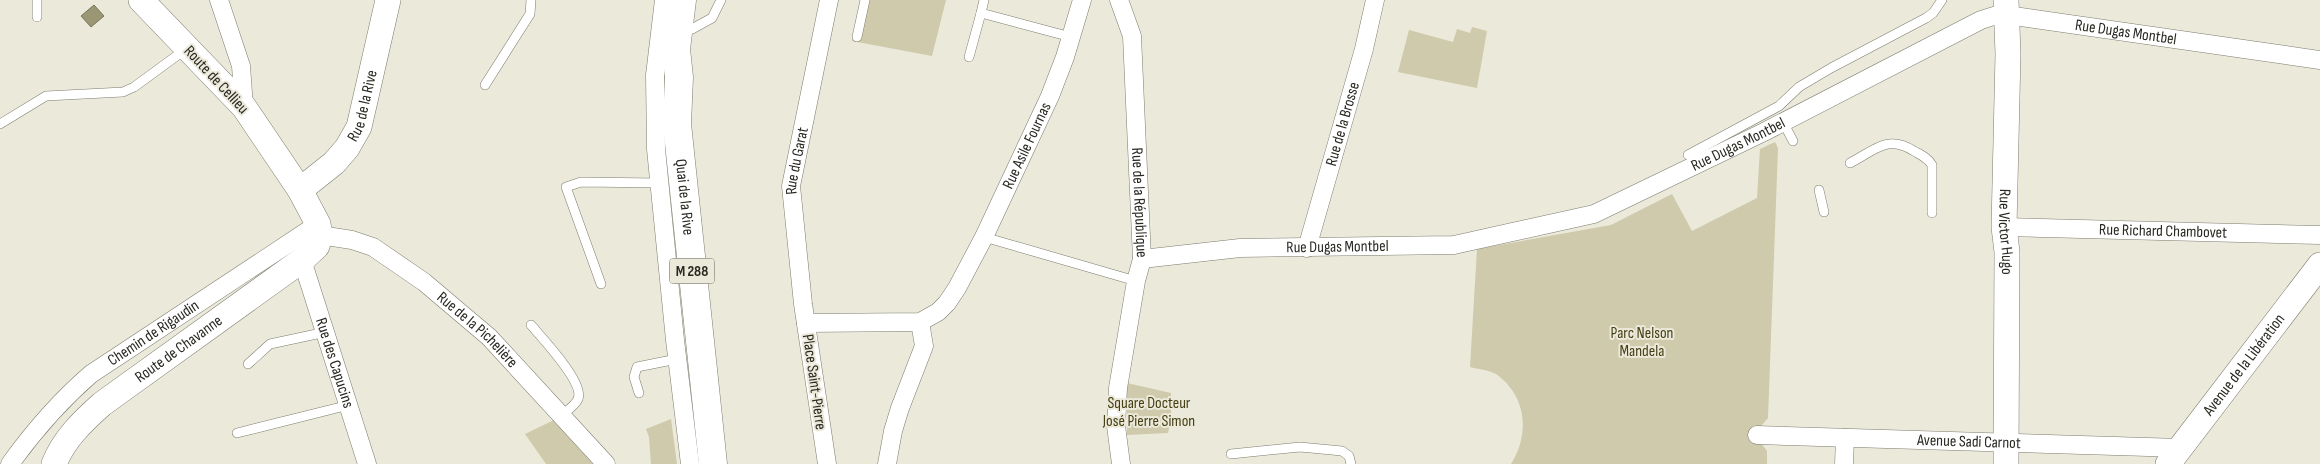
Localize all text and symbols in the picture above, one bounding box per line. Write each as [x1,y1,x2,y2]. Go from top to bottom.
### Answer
street label: Rue Dugas Montbel [2074,15,2178,49]
street label: Route de Cellieu [180,42,252,118]
street label: Rue de la Rive [343,68,381,145]
street label: Rue de la Brosse [1322,80,1364,168]
street label: Rue Asile Fournas [998,99,1055,192]
street label: Rue Dugas Montbel [1688,113,1788,175]
street label: Rue du Garat [781,125,812,196]
street label: Rue de la République [1128,147,1151,258]
street label: Quai de la Rive [671,158,698,236]
street label: Rue Victor Hugo [1994,189,2017,275]
street label: Rue Richard Chambovet [2099,220,2227,242]
street label: Rue Dugas Montbel [1286,236,1389,257]
road number: M 288 [670,258,714,284]
street label: Rue de la Pichelière [433,288,522,372]
street label: Chemin de Rigaudin [104,296,202,370]
street label: Avenue de la Libération [2198,310,2289,420]
street label: Route de Chavanne [131,311,226,387]
street label: Rue des Capucins [312,315,358,411]
park label: Parc Nelson Mandela [1611,324,1673,361]
street label: Place Saint-Pierre [798,333,830,431]
park label: Square Docteur José Pierre Simon [1102,394,1195,431]
street label: Avenue Sadi Carnot [1916,430,2021,453]

